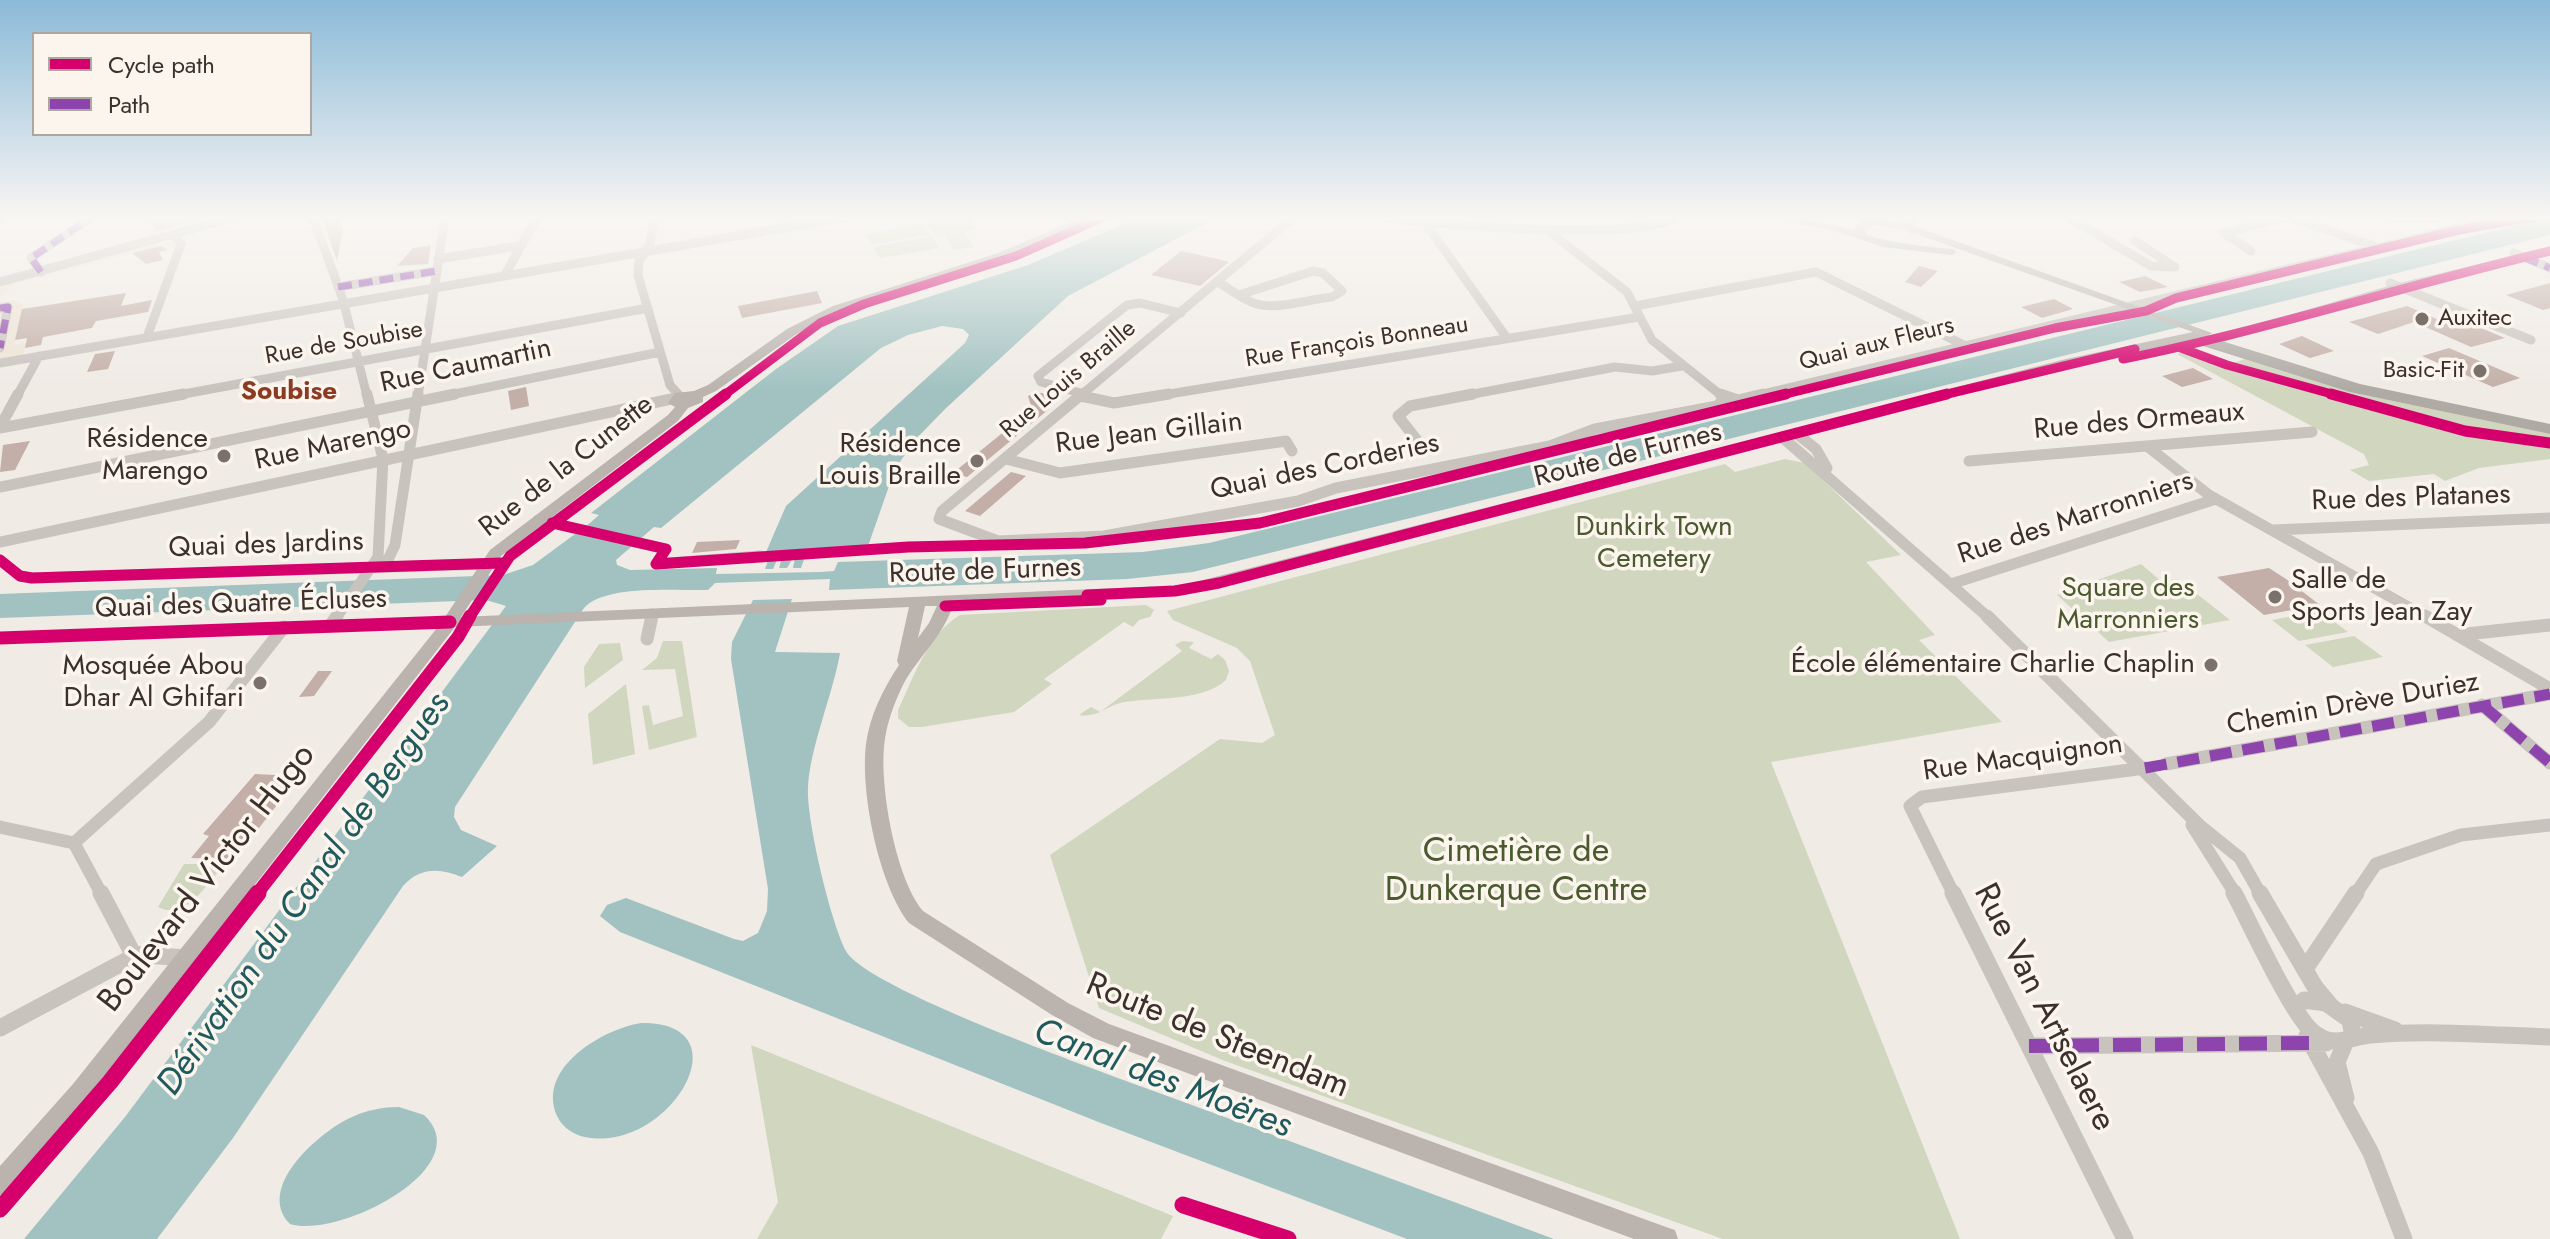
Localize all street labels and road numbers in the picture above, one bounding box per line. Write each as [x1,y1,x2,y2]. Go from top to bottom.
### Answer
street label: Rue François Bonneau [1243,311,1471,375]
street label: Quai aux Fleurs [1797,312,1957,378]
street label: Rue Louis Braille [995,315,1143,445]
street label: Rue de Soubise [263,316,425,372]
street label: Rue Caumartin [377,332,555,402]
street label: Rue de la Cunette [473,389,661,545]
street label: Rue des Ormeaux [2032,396,2246,448]
street label: Rue Jean Gillain [1054,406,1244,462]
street label: Rue Marengo [252,413,414,479]
street label: Route de Furnes [1531,416,1725,496]
street label: Quai des Corderies [1208,427,1442,509]
street label: Rue des Marronniers [1954,465,2198,573]
street label: Rue des Platanes [2311,479,2511,519]
street label: Quai des Jardins [168,526,364,566]
street label: Route de Furnes [888,552,1082,592]
street label: Quai des Quatre Écluses [95,583,387,627]
street label: Chemin Drève Duriez [2224,666,2482,744]
street label: Rue Macquignon [1921,728,2125,790]
street label: Boulevard Victor Hugo [91,737,325,1021]
street label: Rue Van Artselaere [1963,878,2123,1138]
street label: Route de Steendam [1079,966,1355,1108]

